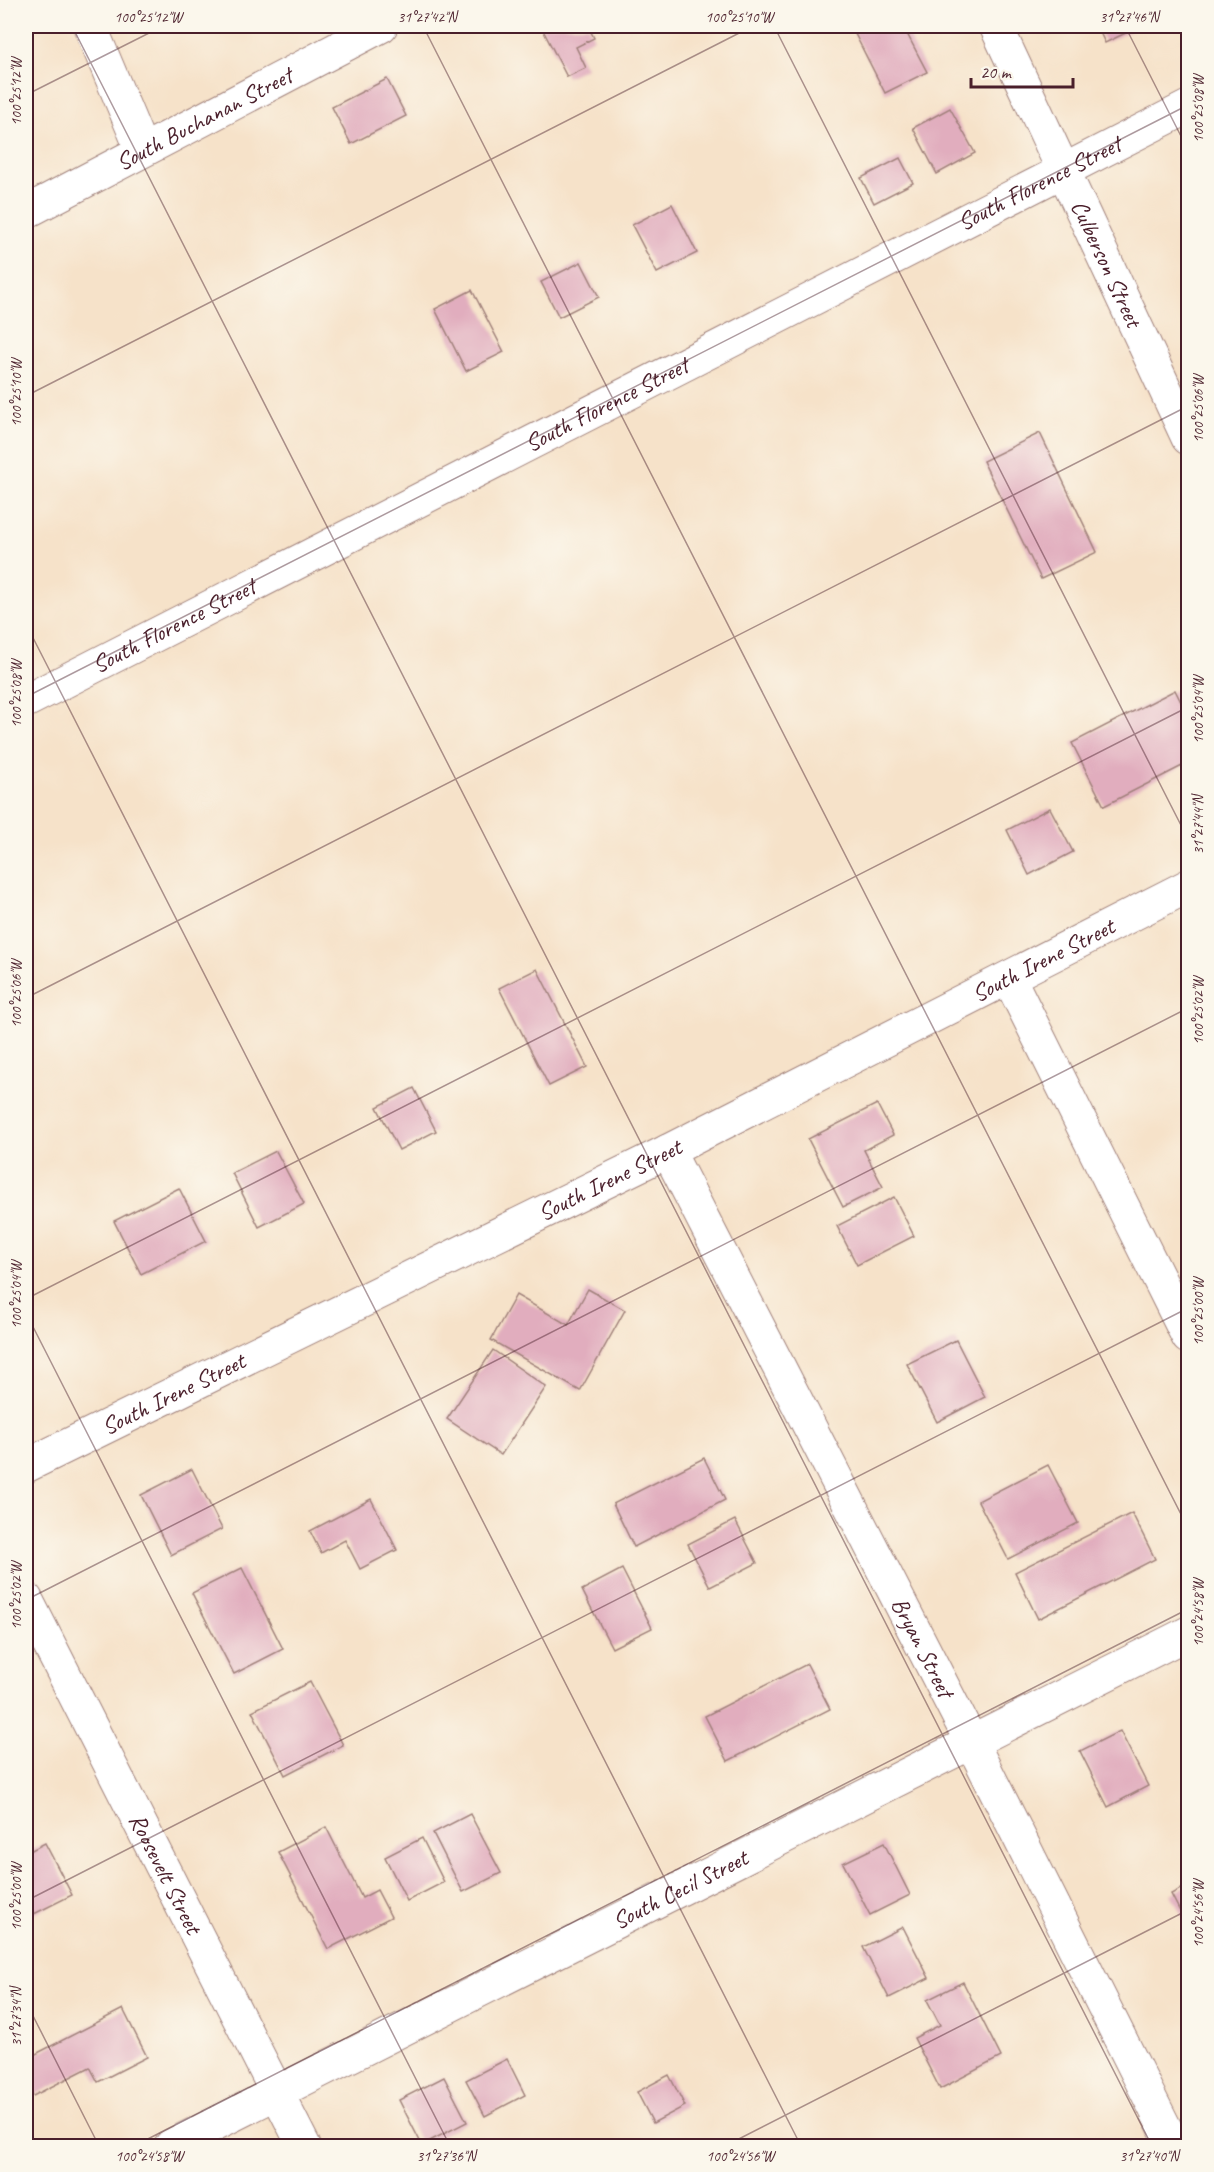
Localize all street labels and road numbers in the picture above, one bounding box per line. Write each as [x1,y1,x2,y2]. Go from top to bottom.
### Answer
street label: South Buchanan Street [111,59,300,177]
street label: South Florence Street [953,127,1129,237]
street label: Culberson Street [1064,195,1150,333]
street label: South Florence Street [520,349,696,458]
street label: South Florence Street [87,570,263,680]
street label: South Irene Street [967,910,1121,1009]
street label: South Irene Street [533,1131,688,1227]
street label: South Irene Street [97,1345,252,1442]
street label: Bryan Street [885,1592,962,1705]
street label: Roosevelt Street [122,1808,210,1941]
street label: South Cecil Street [607,1842,754,1936]

